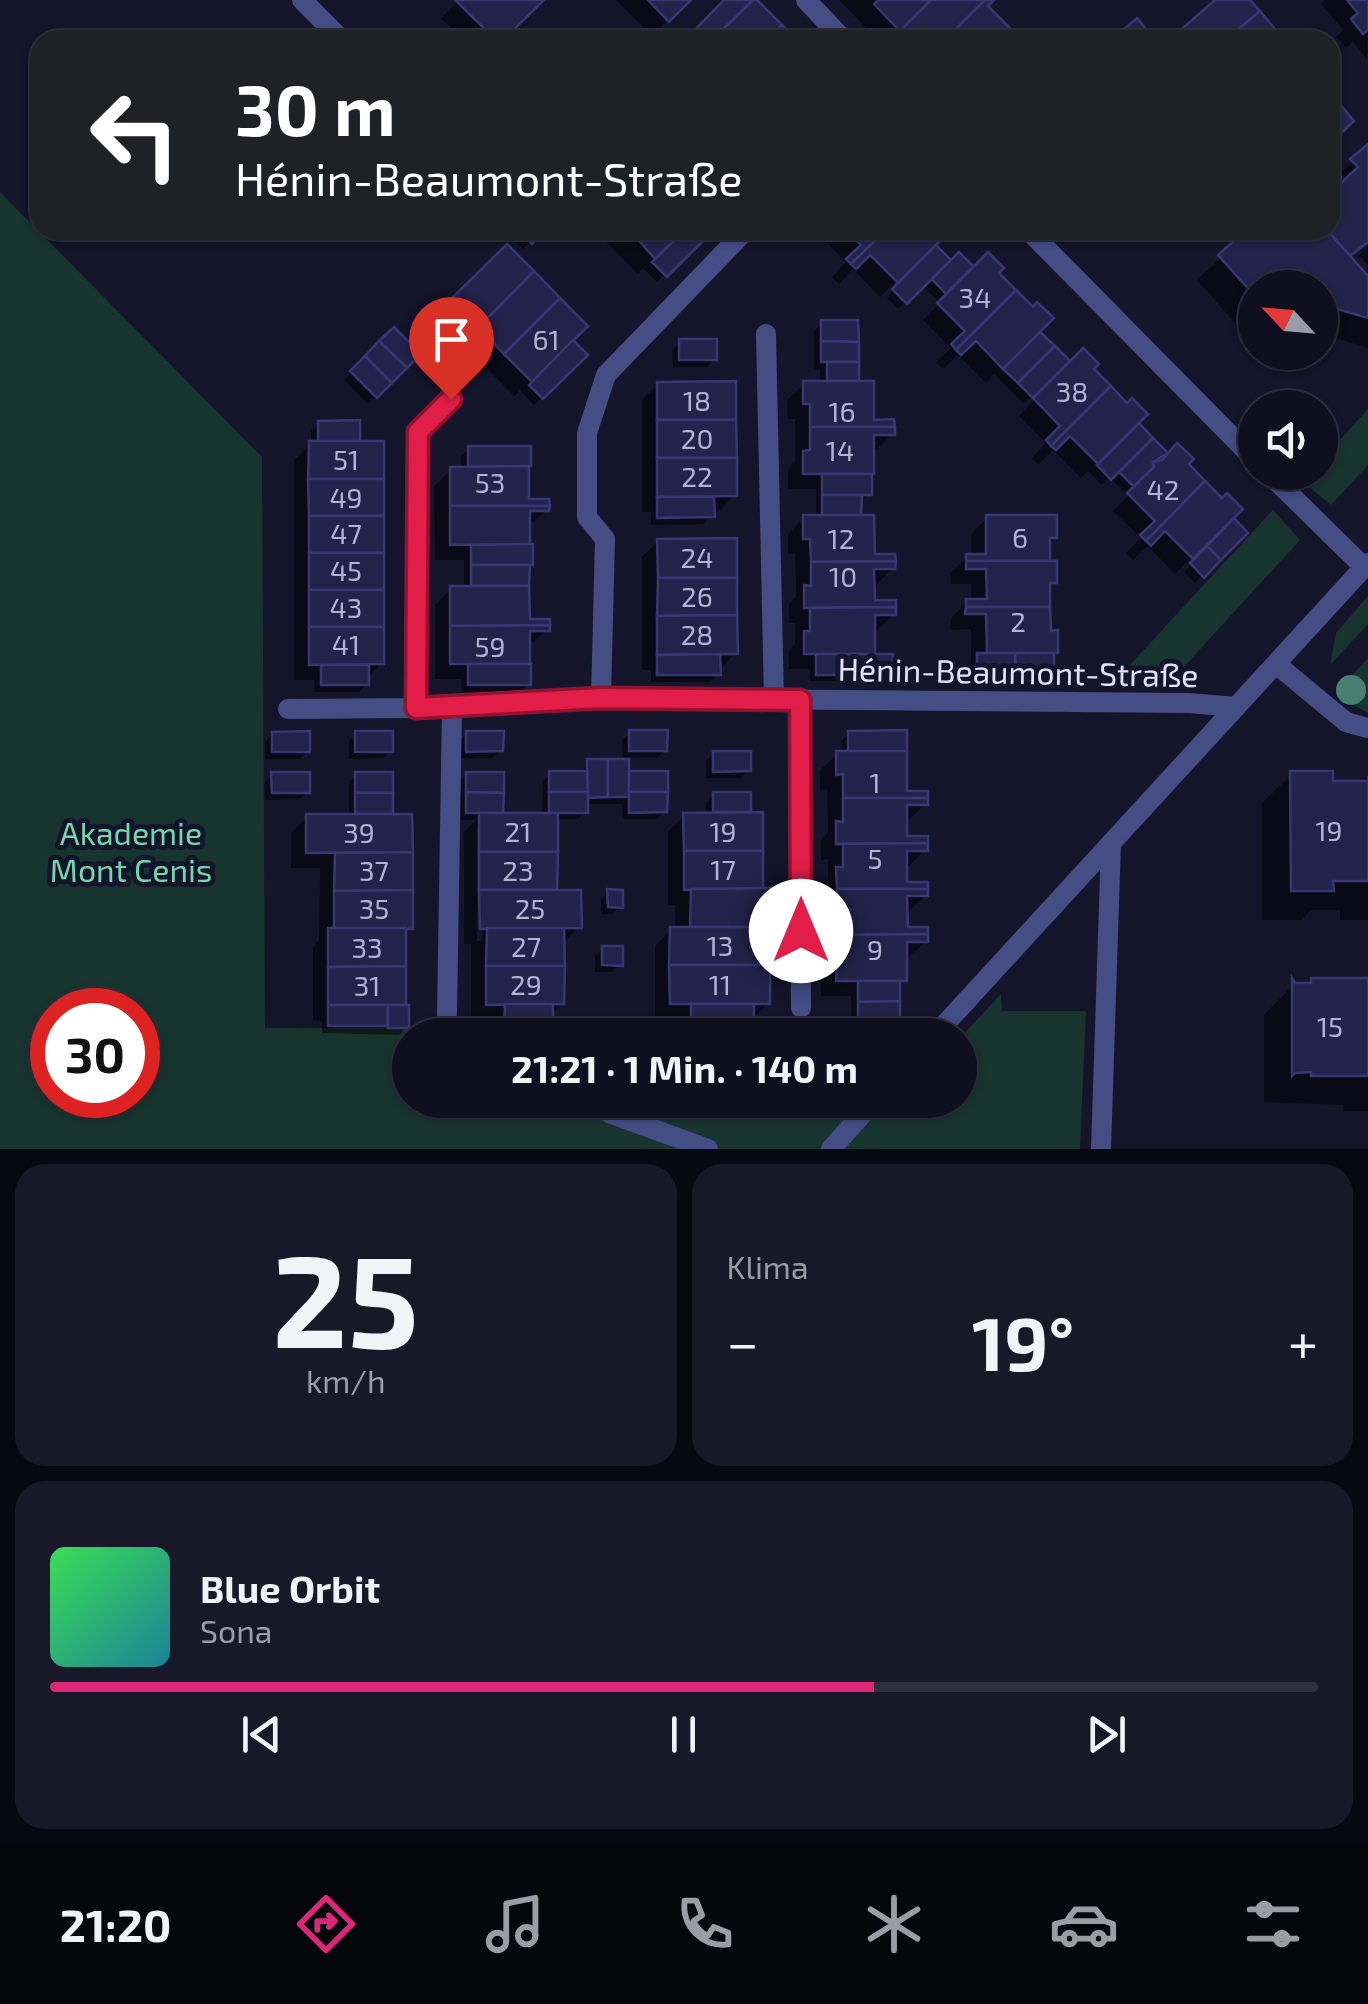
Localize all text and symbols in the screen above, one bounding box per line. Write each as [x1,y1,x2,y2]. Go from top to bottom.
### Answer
text: 30 m [235,66,396,150]
icon: left [70,70,200,200]
text: Hénin-Beaumont-Straße [235,151,743,205]
north arrow [1238,270,1338,370]
map controls [1238,270,1338,490]
house number: 34 [959,280,991,314]
pin [409,297,494,400]
icon: arrive [424,312,479,367]
house number: 61 [532,322,560,356]
house number: 38 [1056,374,1088,408]
house number: 18 [683,383,711,417]
button: sound [1238,390,1338,490]
house number: 16 [828,394,856,428]
house number: 20 [681,421,713,455]
house number: 14 [826,433,854,467]
house number: 51 [333,442,359,476]
house number: 22 [681,459,713,493]
house number: 53 [475,465,505,499]
house number: 42 [1147,472,1179,506]
house number: 49 [329,480,363,514]
house number: 47 [330,516,362,550]
house number: 6 [1012,520,1028,554]
house number: 12 [828,521,854,555]
house number: 24 [681,540,713,574]
house number: 45 [330,553,362,587]
house number: 10 [829,559,857,593]
house number: 26 [681,579,713,613]
house number: 43 [330,590,362,624]
house number: 2 [1010,604,1026,638]
house number: 28 [681,617,713,651]
house number: 41 [332,627,360,661]
house number: 59 [474,629,506,663]
street label: Hénin-Beaumont-Straße [837,649,1199,693]
house number: 1 [869,765,881,799]
park label: Akademie Mont Cenis [50,813,212,888]
house number: 19 [1315,813,1343,847]
house number: 21 [505,814,531,848]
house number: 19 [709,814,737,848]
house number: 39 [343,815,375,849]
house number: 5 [867,841,883,875]
house number: 17 [710,852,736,886]
house number: 37 [359,853,389,887]
house number: 23 [502,853,534,887]
position arrow [749,879,853,983]
house number: 35 [359,891,389,925]
house number: 25 [515,891,545,925]
house number: 13 [707,928,733,962]
house number: 27 [511,929,541,963]
house number: 33 [351,930,383,964]
house number: 9 [867,932,883,966]
house number: 29 [510,967,542,1001]
house number: 11 [709,967,731,1001]
house number: 31 [354,968,380,1002]
speed limit sign: 30 [30,988,160,1118]
house number: 15 [1317,1009,1343,1043]
text: 21:21 · 1 Min. · 140 m [511,1045,858,1091]
text: 25 [272,1218,419,1374]
text: Klima [727,1247,808,1285]
text: 19° [972,1296,1074,1386]
text: − [727,1308,759,1374]
text: + [1288,1308,1318,1374]
text: km/h [306,1361,385,1399]
text: Blue Orbit [200,1565,380,1611]
text: Sona [200,1611,272,1649]
icon: previous [234,1707,289,1762]
icon: pause [656,1707,711,1762]
icon: next [1079,1707,1134,1762]
icon: directions [291,1889,361,1959]
icon: music [480,1889,550,1959]
icon: phone [670,1889,740,1959]
icon: climate [859,1889,929,1959]
icon: car [1049,1889,1119,1959]
icon: filters [1238,1889,1308,1959]
text: 21:20 [60,1897,171,1951]

